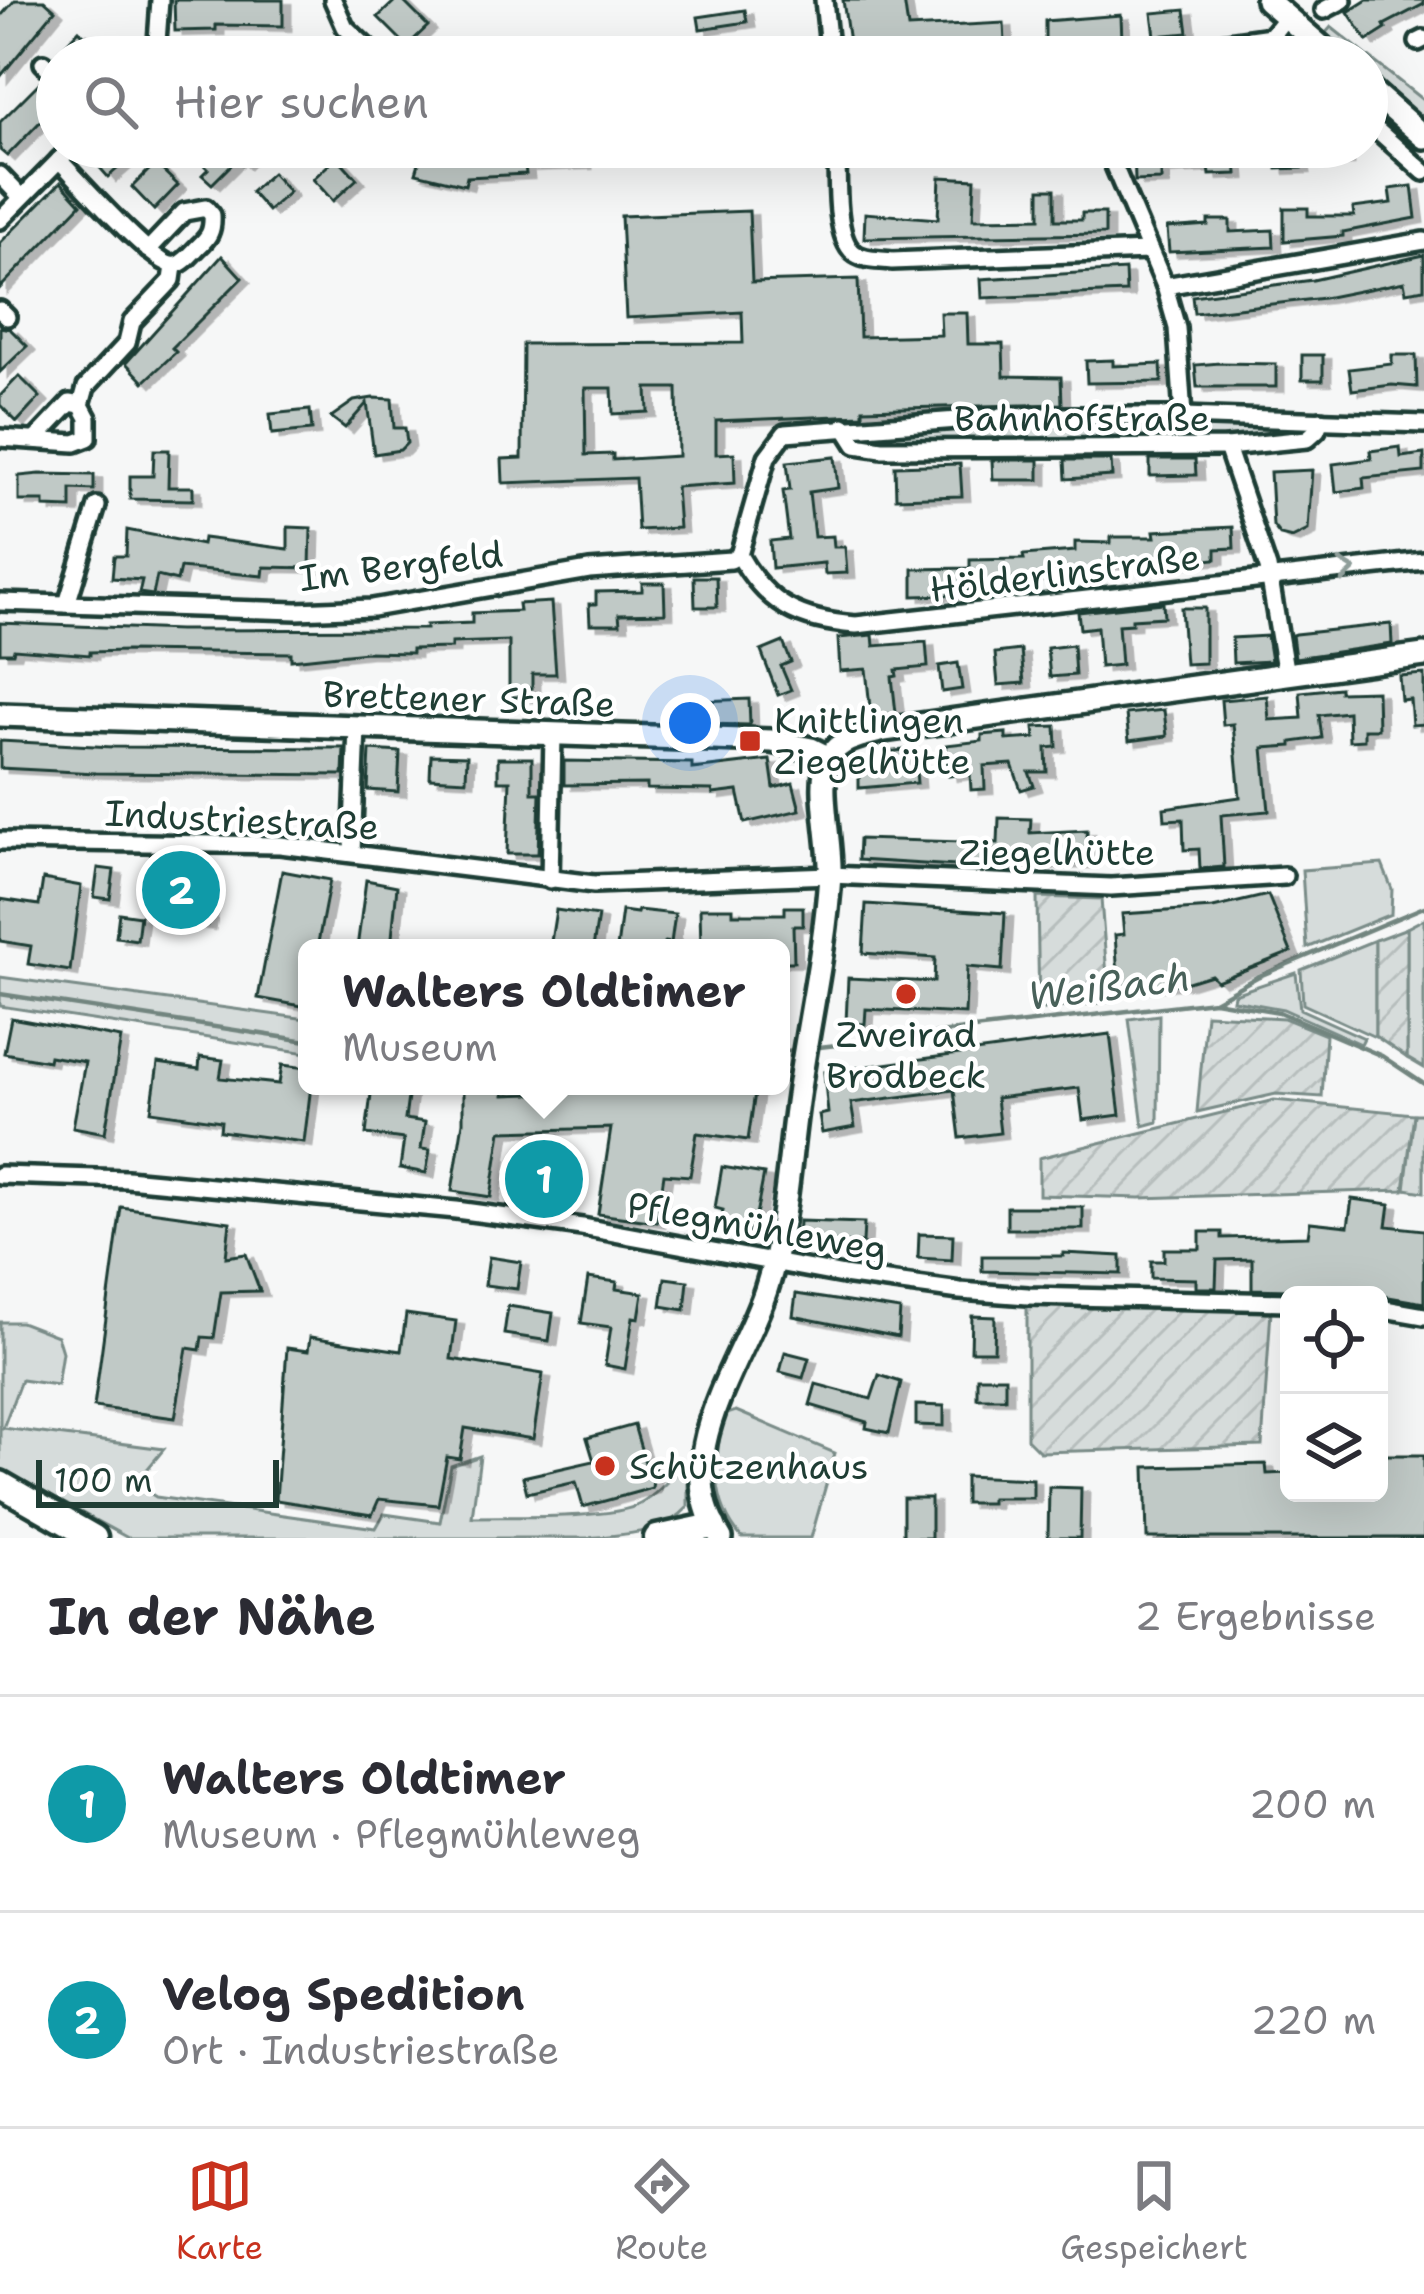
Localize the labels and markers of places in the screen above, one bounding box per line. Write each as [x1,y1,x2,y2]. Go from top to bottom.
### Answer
place label: Knittlingen Ziegelhütte [774,696,971,786]
marker: Knittlingen Ziegelhütte [737,728,763,754]
pin: 2 [142,845,220,935]
marker: Zweirad Brodbeck [893,981,919,1007]
place label: Zweirad Brodbeck [826,1010,986,1100]
pin: 1 [505,1134,583,1224]
place label: Schützenhaus [629,1442,869,1491]
marker: Schützenhaus [592,1453,618,1479]

